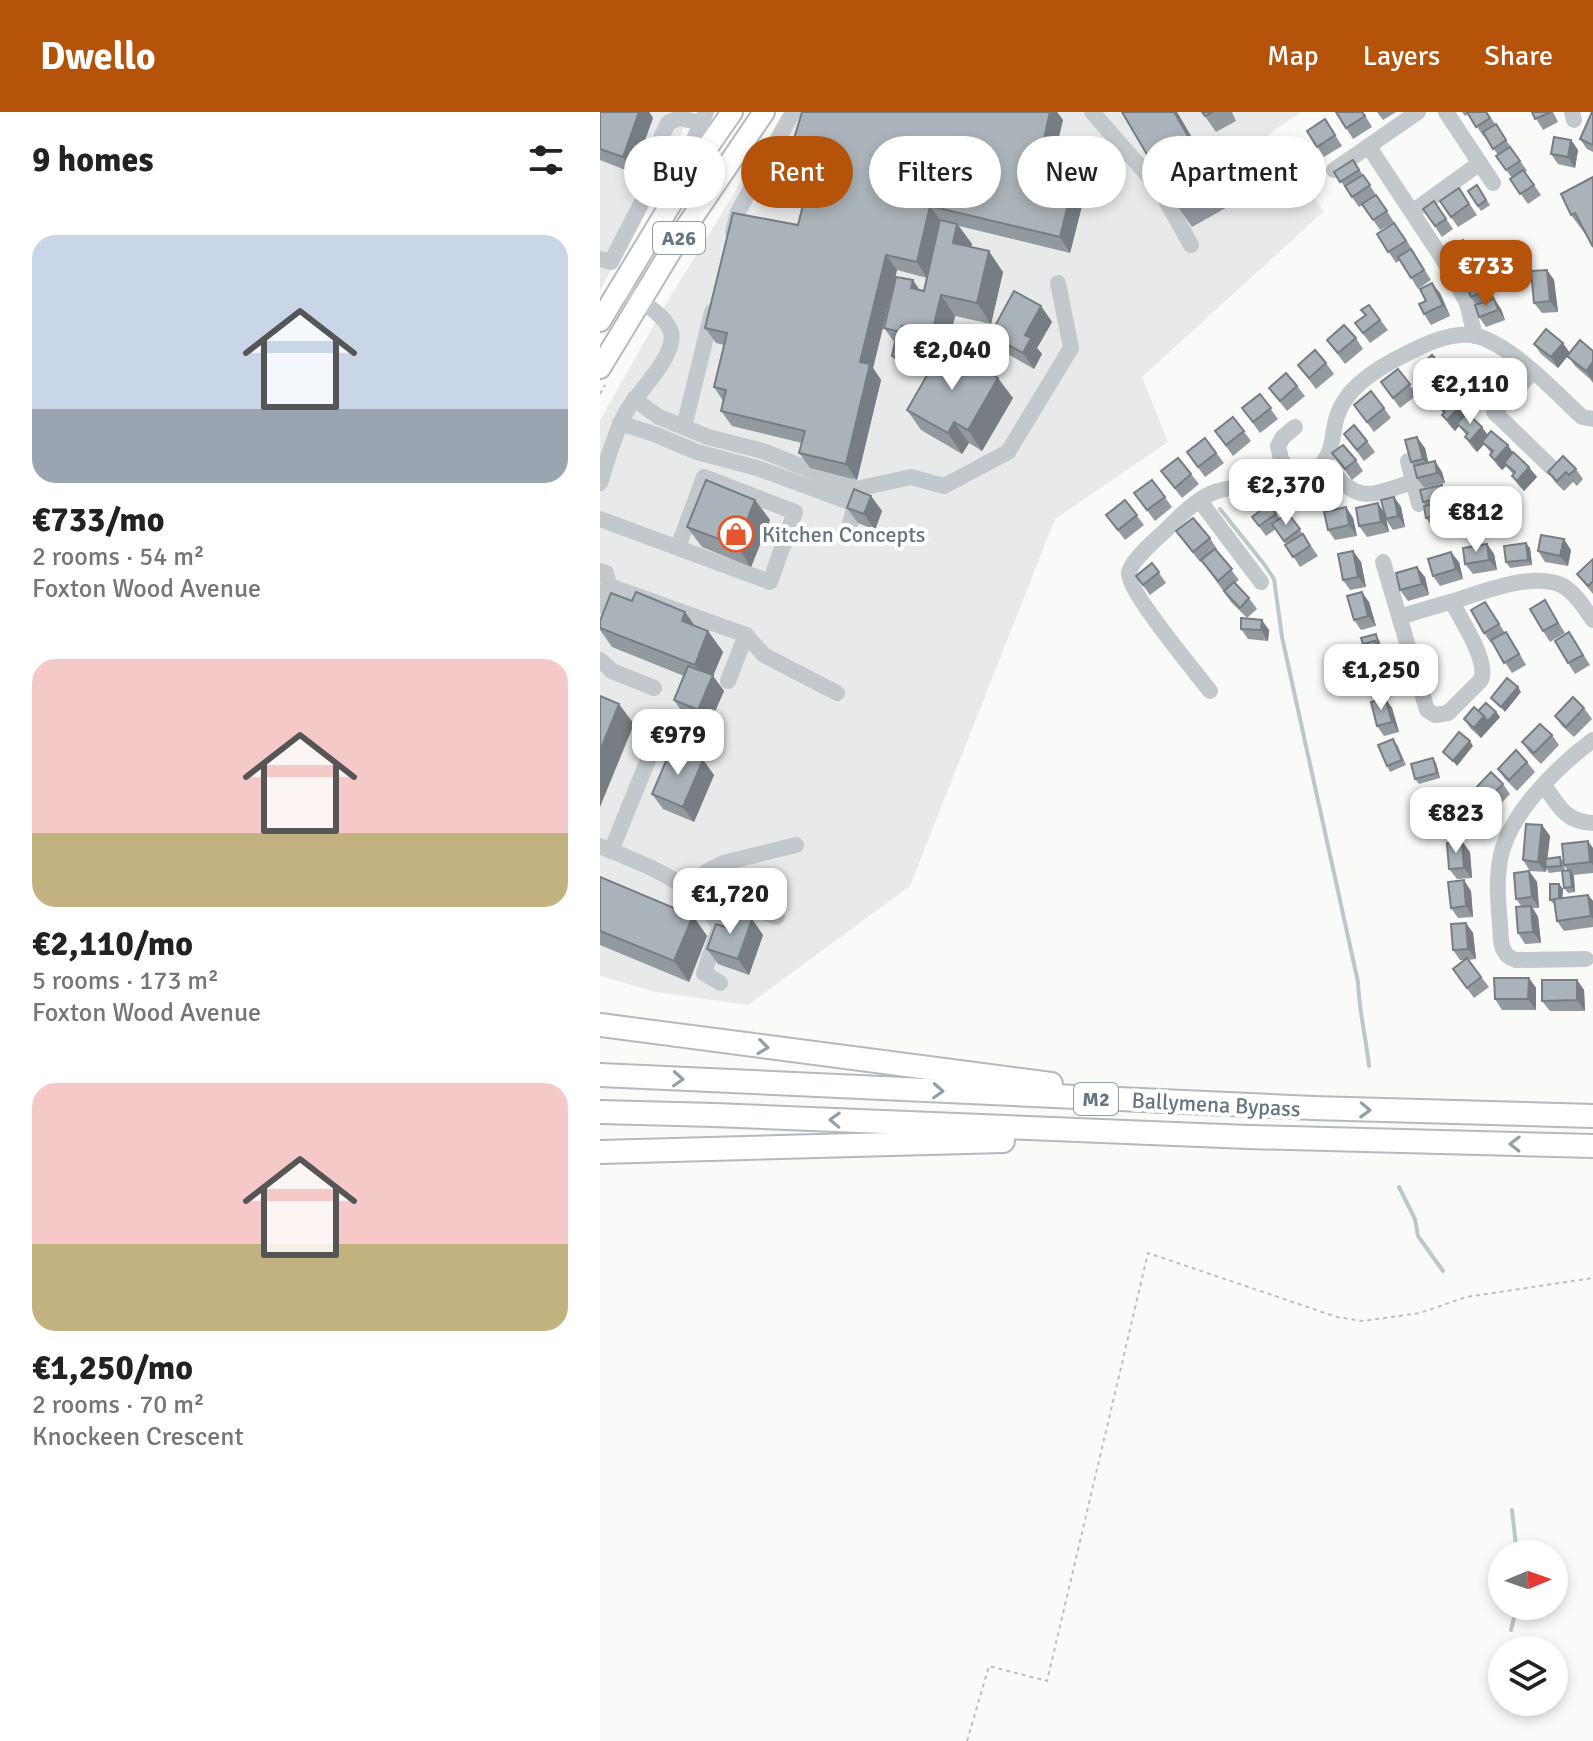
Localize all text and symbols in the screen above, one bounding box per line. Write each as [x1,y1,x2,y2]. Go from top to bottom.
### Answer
text: Dwello [40,33,156,80]
text: Map [1267,39,1319,73]
text: Layers [1363,39,1440,73]
text: Share [1484,39,1553,73]
chip: Buy [624,136,725,208]
chip: Rent [741,136,853,208]
chip: Filters [869,136,1001,208]
chip: New [1017,136,1126,208]
chip: Apartment [1142,136,1326,208]
icon: filters [524,138,568,182]
text: 9 homes [32,139,153,181]
road number: A26 [653,222,705,254]
pin: €733 [1439,240,1533,308]
text: €733 [1458,250,1514,282]
icon: home [228,287,372,431]
pin: €2,040 [887,324,1017,392]
text: €2,040 [913,334,991,366]
pin: €2,110 [1405,358,1535,426]
text: €2,110 [1431,368,1509,400]
pin: €2,370 [1221,459,1351,527]
text: €2,370 [1247,469,1325,501]
pin: €812 [1429,486,1523,554]
text: €812 [1448,496,1504,528]
text: €733/mo [32,499,165,541]
shop icon: Kitchen Concepts [717,515,755,553]
place label: Kitchen Concepts [762,521,925,548]
text: 2 rooms · 54 m² [32,541,205,573]
text: Foxton Wood Avenue [32,573,261,605]
pin: €1,250 [1316,644,1446,712]
text: €1,250 [1342,654,1420,686]
pin: €979 [631,709,725,777]
icon: home [228,711,372,855]
text: €979 [650,719,706,751]
pin: €823 [1409,787,1503,855]
text: €823 [1428,797,1484,829]
pin: €1,720 [665,868,795,936]
text: €1,720 [691,878,769,910]
text: €2,110/mo [32,923,193,965]
text: 5 rooms · 173 m² [32,965,219,997]
text: Foxton Wood Avenue [32,997,261,1029]
one-way arrow [757,1038,770,1055]
one-way arrow [672,1070,685,1087]
one-way arrow [932,1083,945,1100]
road number: M2 [1074,1083,1118,1115]
street label: Ballymena Bypass [1131,1087,1301,1122]
one-way arrow [1359,1101,1372,1118]
one-way arrow [828,1111,841,1128]
icon: home [228,1135,372,1279]
one-way arrow [1508,1136,1521,1153]
text: €1,250/mo [32,1347,193,1389]
text: 2 rooms · 70 m² [32,1389,205,1421]
text: Knockeen Crescent [32,1421,244,1453]
north arrow [1488,1540,1568,1620]
map controls [1488,1540,1568,1716]
button: layers [1488,1636,1568,1716]

